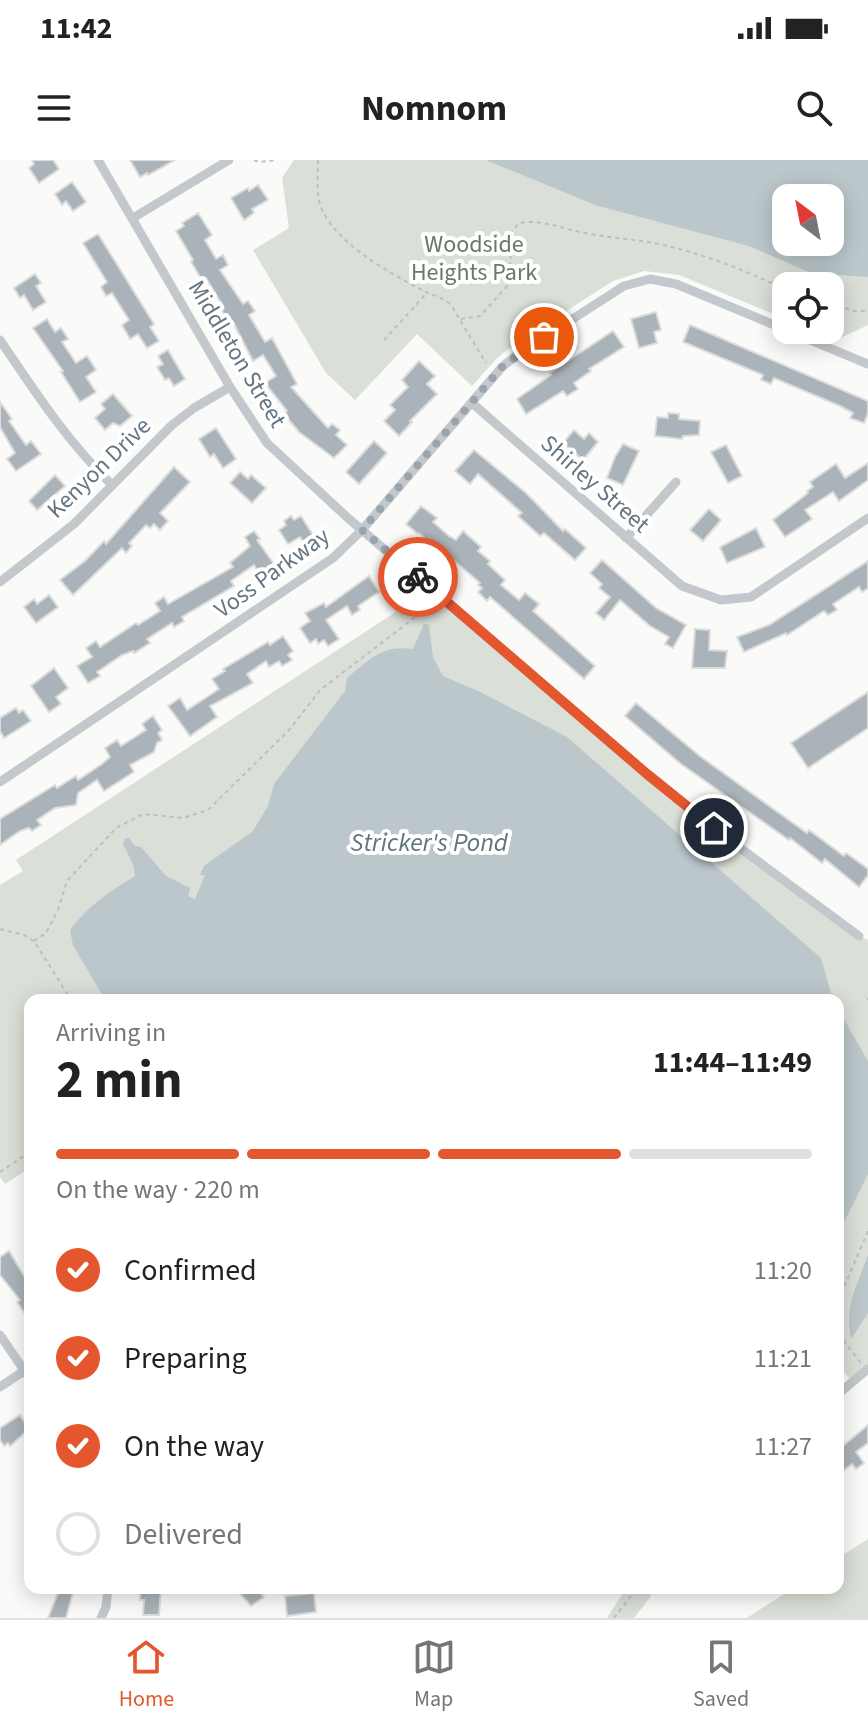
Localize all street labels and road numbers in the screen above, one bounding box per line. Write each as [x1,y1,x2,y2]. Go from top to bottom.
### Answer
street label: Middleton Street [179,274,295,434]
street label: Kenyon Drive [39,409,159,527]
street label: Shirley Street [533,427,657,541]
street label: Voss Parkway [207,519,337,627]

